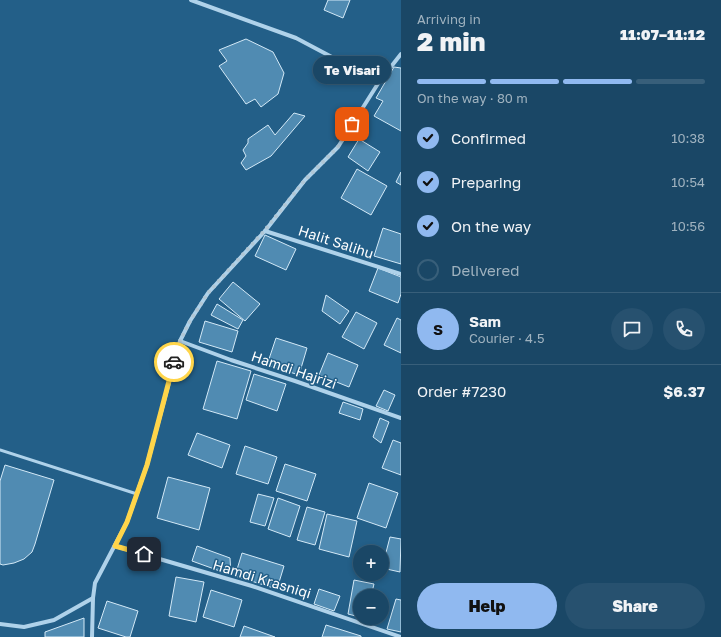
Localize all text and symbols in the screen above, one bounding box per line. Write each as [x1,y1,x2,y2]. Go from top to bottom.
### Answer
text: Arriving in [417,11,481,27]
text: 11:07–11:12 [620,25,705,43]
text: 2 min [417,26,485,57]
callout: Te Visari [313,56,391,84]
text: Te Visari [324,62,380,78]
text: On the way · 80 m [417,90,528,106]
pin [335,107,369,141]
icon: bag [341,113,363,135]
icon: check [417,127,439,149]
text: Confirmed [451,129,526,147]
text: 10:38 [671,130,705,146]
icon: check [417,171,439,193]
text: Preparing [451,173,521,191]
text: 10:54 [671,174,705,190]
icon: check [417,215,439,237]
text: On the way [451,217,531,235]
text: 10:56 [671,218,705,234]
street label: Halit Salihu [296,221,376,262]
text: Delivered [451,261,519,279]
button: chat [611,308,653,350]
button: phone [663,308,705,350]
text: Sam [469,312,501,330]
text: S [433,320,443,338]
text: Courier · 4.5 [469,330,544,346]
courier [154,342,194,382]
street label: Hamdi Hajrizi [249,347,339,392]
icon: car [163,351,185,373]
text: Order #7230 [417,382,506,400]
text: $6.37 [663,382,705,400]
pin [127,537,161,571]
icon: home [133,543,155,565]
map controls [353,545,389,625]
button: + [353,545,389,581]
street label: Hamdi Krasniqi [211,556,313,602]
button: Help [417,583,557,629]
button: Share [565,583,705,629]
button: − [353,589,389,625]

